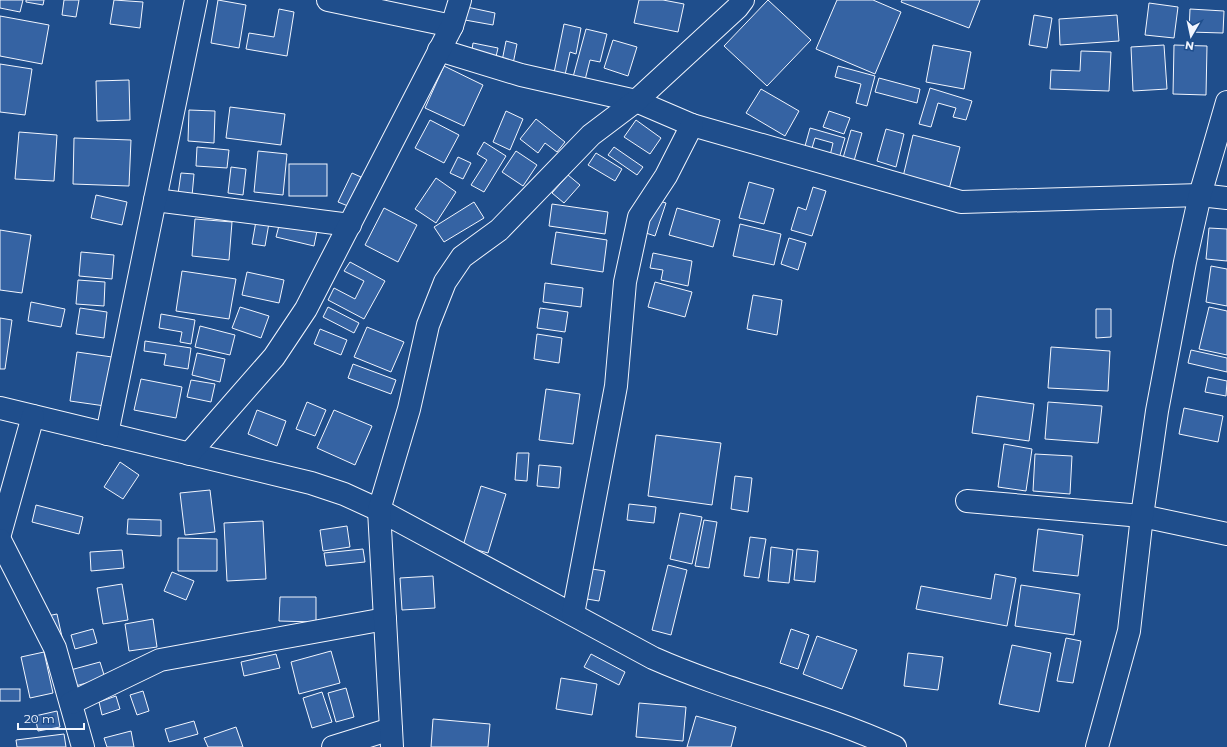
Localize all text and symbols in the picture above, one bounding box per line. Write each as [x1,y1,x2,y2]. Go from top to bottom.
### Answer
north arrow [1171,16,1211,56]
text: N [1184,38,1195,53]
scale bar [18,705,84,731]
text: 20 m [24,711,55,726]

